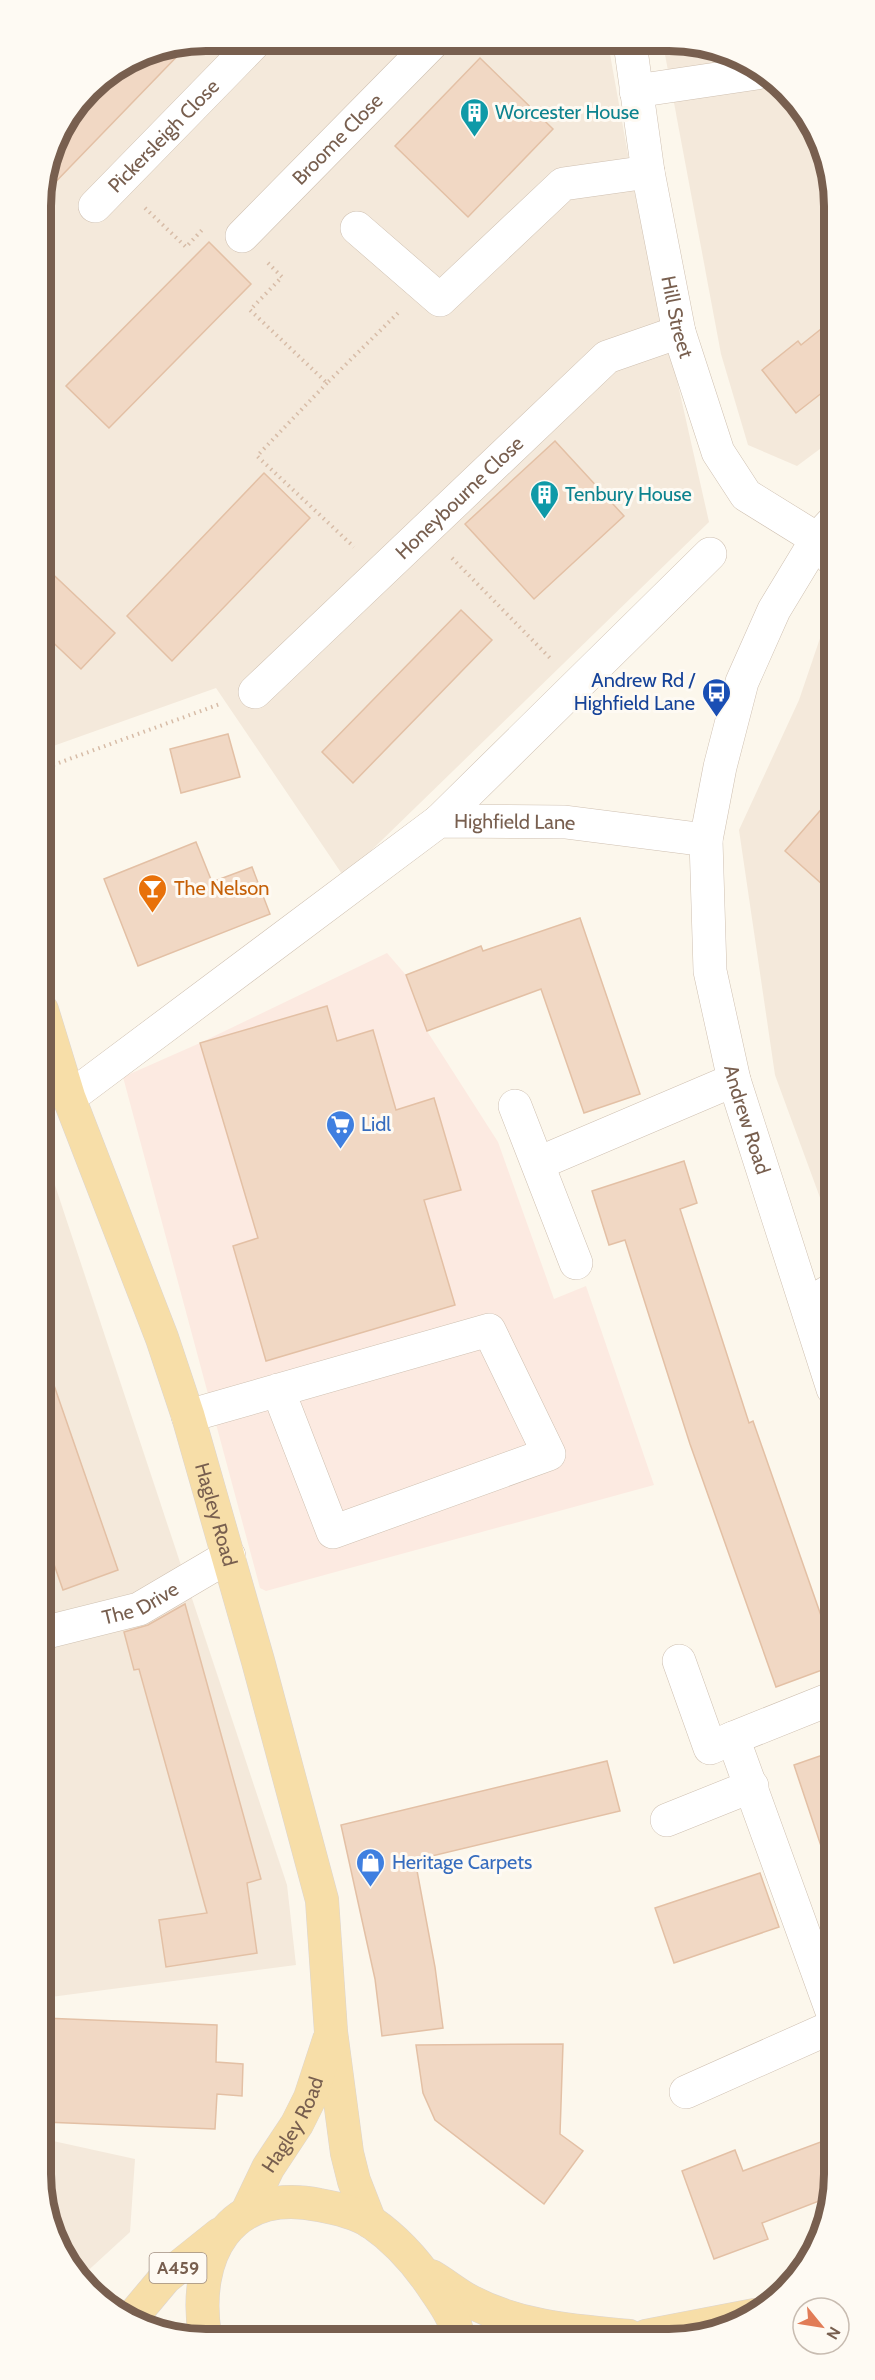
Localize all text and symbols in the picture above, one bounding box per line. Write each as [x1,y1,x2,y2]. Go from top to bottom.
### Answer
street label: Pickersleigh Close [103,74,224,198]
street label: Broome Close [287,88,388,190]
building icon: Worcester House [458,96,490,138]
place label: Worcester House [495,100,639,124]
street label: Hill Street [656,274,699,361]
street label: Honeybourne Close [390,431,528,564]
building icon: Tenbury House [528,478,560,520]
place label: Tenbury House [565,482,692,506]
place label: Andrew Rd / Highfield Lane [574,668,697,715]
bus stop icon: Andrew Rd / Highfield Lane [700,676,732,718]
street label: Highfield Lane [454,809,577,835]
bar icon: The Nelson [137,872,169,914]
place label: The Nelson [174,876,269,900]
street label: Andrew Road [719,1063,775,1177]
supermarket icon: Lidl [324,1108,356,1150]
place label: Lidl [361,1112,391,1136]
street label: Hagley Road [190,1460,242,1569]
street label: The Drive [100,1577,183,1630]
shop icon: Heritage Carpets [355,1846,387,1888]
place label: Heritage Carpets [392,1850,532,1874]
street label: Hagley Road [256,2074,328,2177]
road number: A459 [150,2253,207,2283]
north arrow [791,2296,851,2356]
text: N [823,2324,845,2343]

